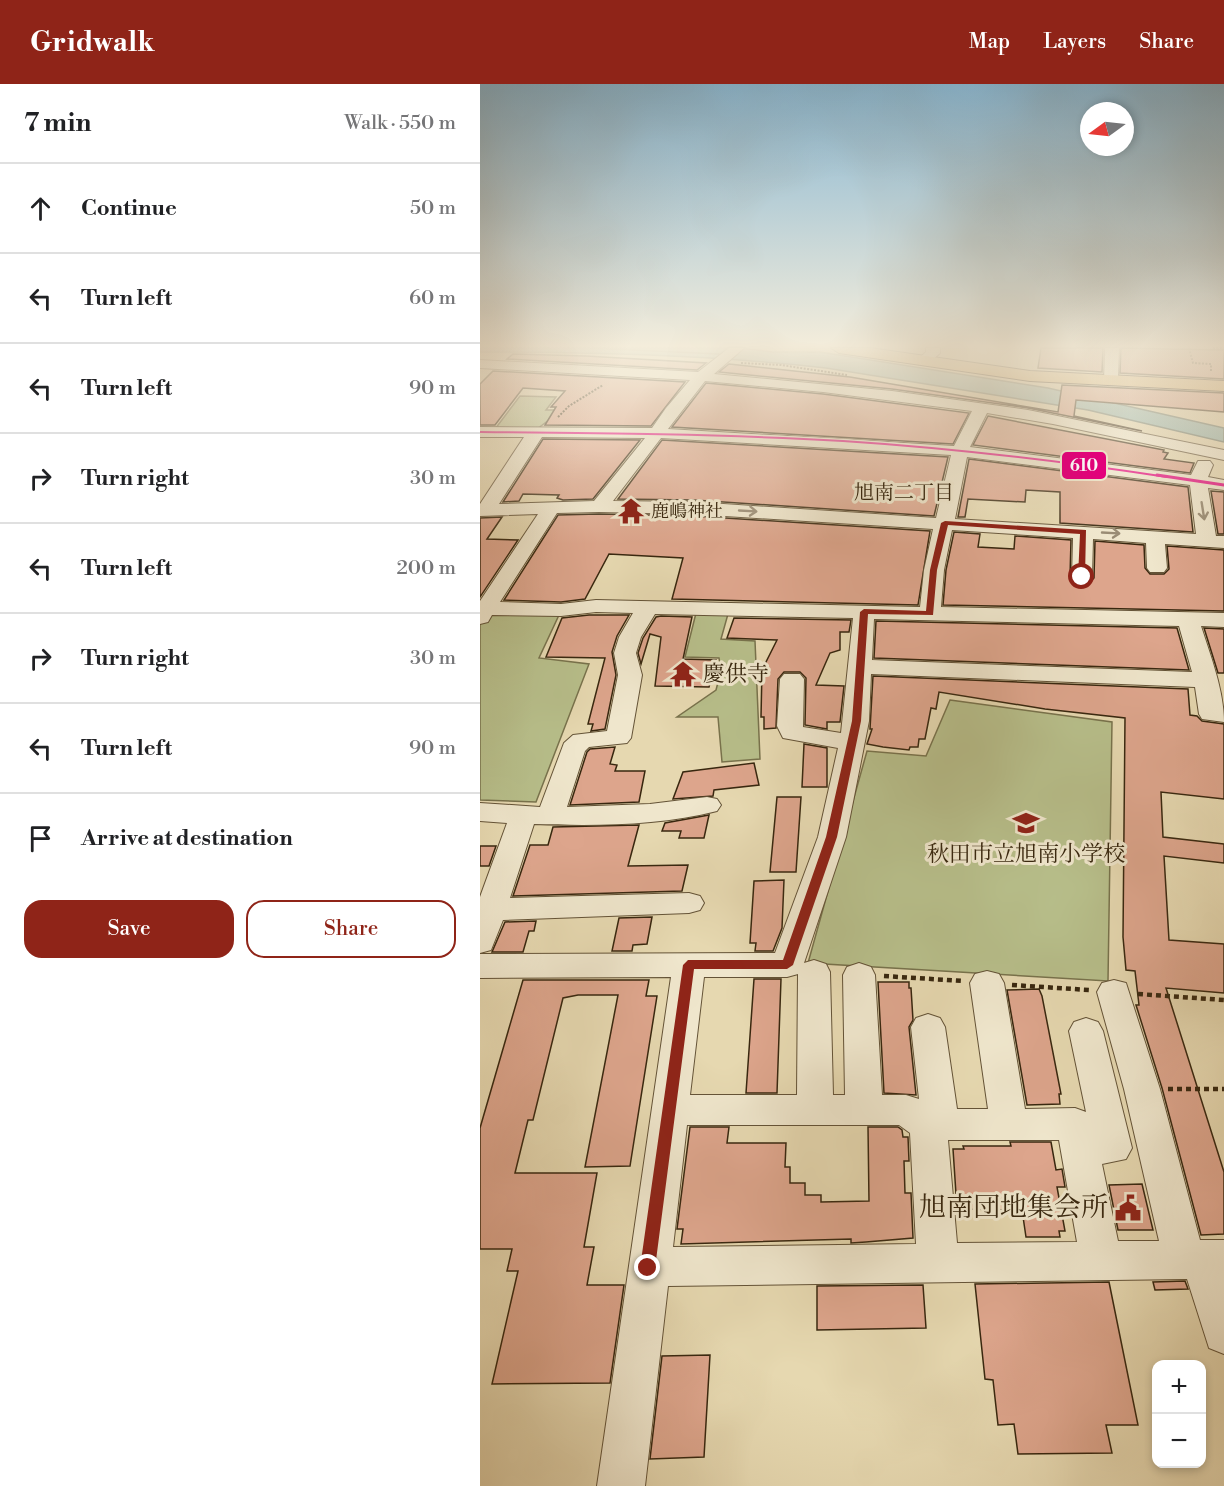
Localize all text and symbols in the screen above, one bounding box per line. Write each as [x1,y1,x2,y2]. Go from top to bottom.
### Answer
text: Gridwalk [30,25,154,60]
text: Map [969,29,1010,55]
text: Layers [1043,29,1106,55]
text: Share [1139,29,1194,55]
north arrow [1080,102,1134,156]
text: 7 min [24,107,91,139]
text: Walk · 550 m [344,111,456,136]
icon: ahead [24,192,57,225]
text: Continue [81,195,177,222]
text: 50 m [410,196,456,221]
icon: left [24,282,57,315]
text: Turn left [81,285,172,312]
text: 60 m [409,286,456,311]
icon: left [24,372,57,405]
text: Turn left [81,375,172,402]
text: 90 m [409,376,456,401]
line badge: 610 [1061,451,1107,480]
text: 610 [1070,456,1098,476]
icon: right [24,462,57,495]
text: Turn right [81,465,189,492]
text: 30 m [410,466,456,491]
district label: 旭南二丁目 [854,481,954,506]
temple icon: 鹿嶋神社 [616,496,646,526]
place label: 鹿嶋神社 [651,500,723,523]
one-way arrow [1197,501,1208,520]
one-way arrow [738,506,758,517]
one-way arrow [1100,528,1120,539]
icon: left [24,552,57,585]
text: Turn left [81,555,172,582]
text: 200 m [396,556,456,581]
route start [1068,563,1094,589]
icon: right [24,642,57,675]
text: Turn right [81,645,189,672]
text: 30 m [410,646,456,671]
temple icon: 慶供寺 [668,659,698,689]
place label: 慶供寺 [703,661,769,688]
icon: left [24,732,57,765]
text: Turn left [81,735,172,762]
text: 90 m [409,736,456,761]
school or university icon: 秋田市立旭南小学校 [1011,808,1041,838]
icon: arrive [24,822,57,855]
text: Arrive at destination [81,825,293,852]
place label: 秋田市立旭南小学校 [927,841,1125,868]
button: Save [24,900,234,958]
button: Share [246,900,456,958]
place label: 旭南団地集会所 [919,1191,1108,1225]
public building icon: 旭南団地集会所 [1113,1193,1143,1223]
route end [634,1254,660,1280]
map controls [1152,1360,1206,1468]
button: + [1152,1360,1206,1414]
button: − [1152,1414,1206,1468]

